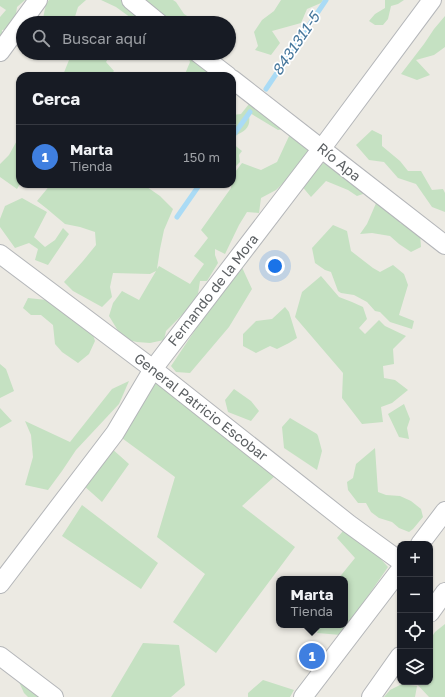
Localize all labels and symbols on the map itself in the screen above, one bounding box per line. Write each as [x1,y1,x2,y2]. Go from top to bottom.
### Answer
water label: 8431311-5 [268,7,324,78]
street label: Río Apa [314,139,365,184]
street label: Fernando de la Mora [164,230,262,349]
your location [265,256,285,276]
street label: General Patricio Escobar [131,349,272,464]
pin: 1 [299,641,325,671]

